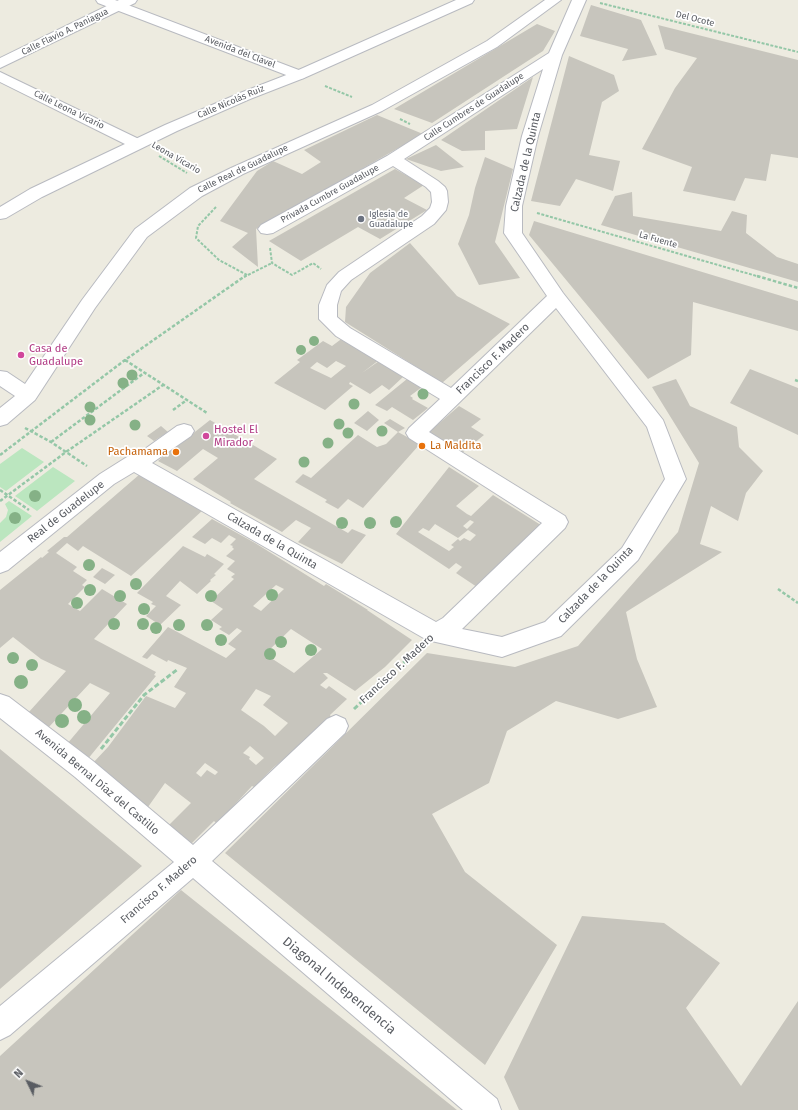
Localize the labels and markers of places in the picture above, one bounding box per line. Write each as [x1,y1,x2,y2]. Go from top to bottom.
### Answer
place label: Iglesia de Guadalupe [369,209,413,230]
marker: Iglesia de Guadalupe [356,214,366,224]
place label: Casa de Guadalupe [29,342,83,368]
marker: Casa de Guadalupe [16,350,26,360]
place label: Hostel El Mirador [214,423,258,449]
marker: Hostel El Mirador [201,431,211,441]
place label: La Maldita [430,439,481,453]
marker: La Maldita [417,441,427,451]
place label: Pachamama [108,445,168,459]
marker: Pachamama [171,447,181,457]

